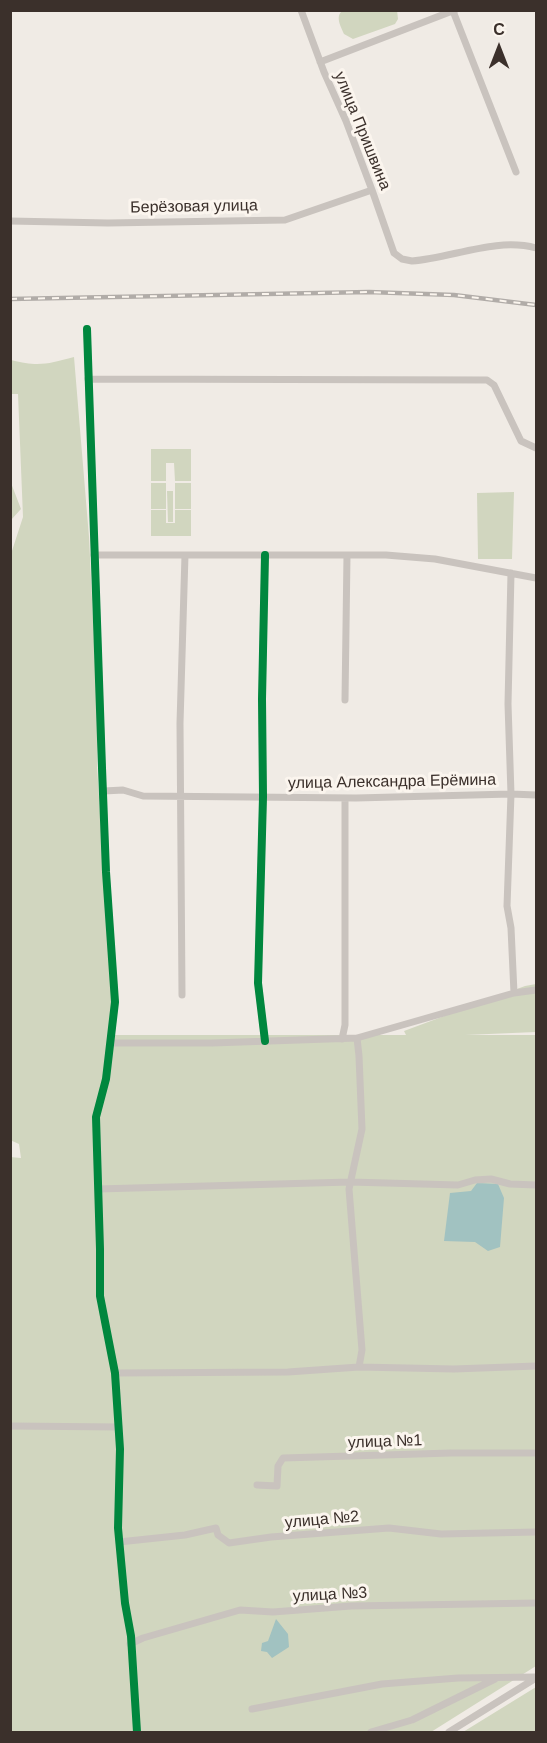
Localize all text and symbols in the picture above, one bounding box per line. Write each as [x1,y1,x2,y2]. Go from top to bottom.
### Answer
north arrow [469,18,529,78]
text: С [493,21,505,38]
street label: улица Пришвина [330,69,394,193]
street label: Берёзовая улица [130,196,258,218]
street label: улица Александра Ерёмина [288,771,496,793]
street label: улица №1 [347,1431,423,1453]
street label: улица №2 [284,1507,360,1533]
street label: улица №3 [292,1583,368,1607]

